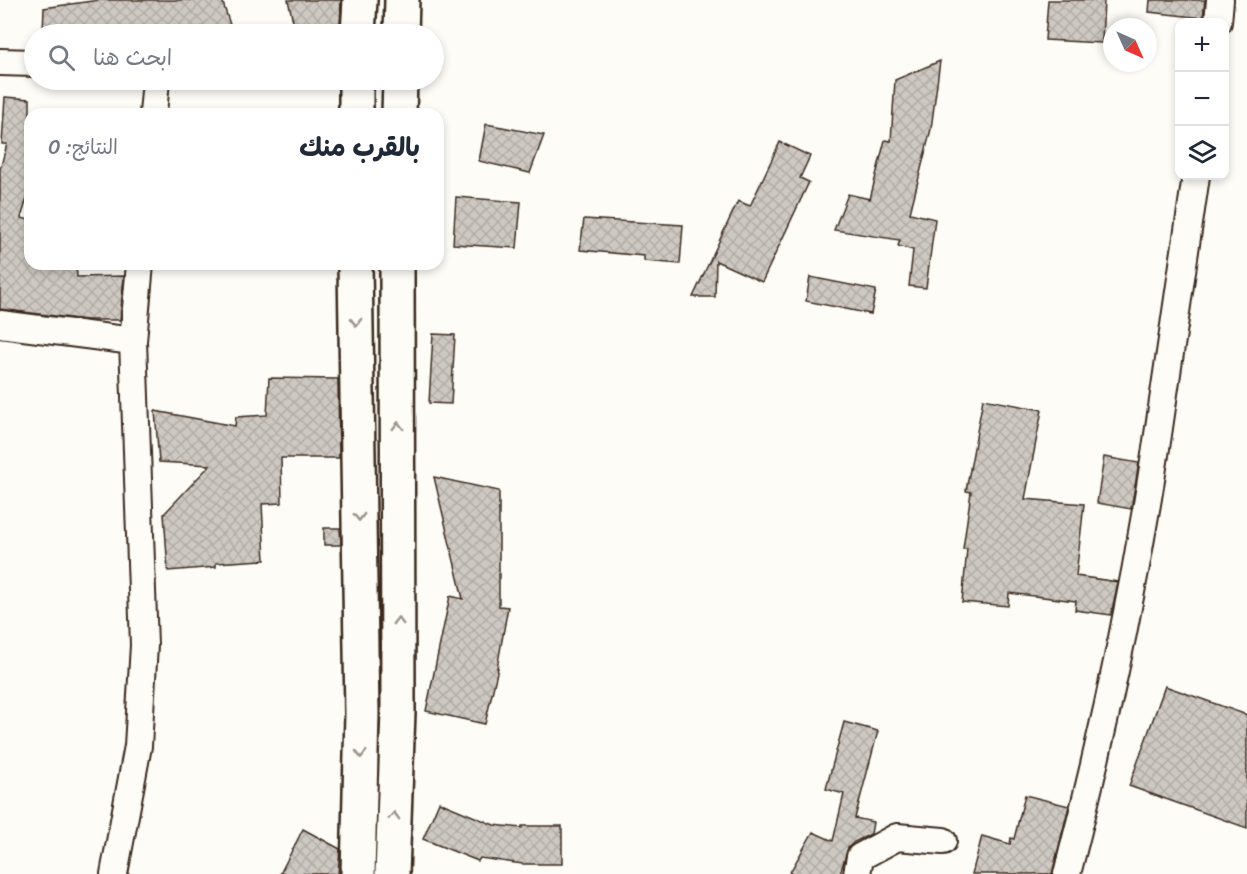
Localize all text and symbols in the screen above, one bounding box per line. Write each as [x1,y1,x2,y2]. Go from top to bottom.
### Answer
north arrow [1103,18,1157,72]
map controls [1175,18,1229,180]
button: + [1175,18,1229,72]
search box [24,24,444,90]
text: ابحث هنا [93,38,172,77]
icon: search [45,41,78,74]
button: − [1175,72,1229,126]
text: بالقرب منك [299,124,420,170]
button: layers [1175,126,1229,180]
text: النتائج: 0 [48,130,118,165]
one-way arrow [350,318,362,327]
one-way arrow [392,421,404,430]
one-way arrow [353,513,365,522]
one-way arrow [392,616,404,625]
one-way arrow [355,750,367,759]
one-way arrow [388,811,400,820]

